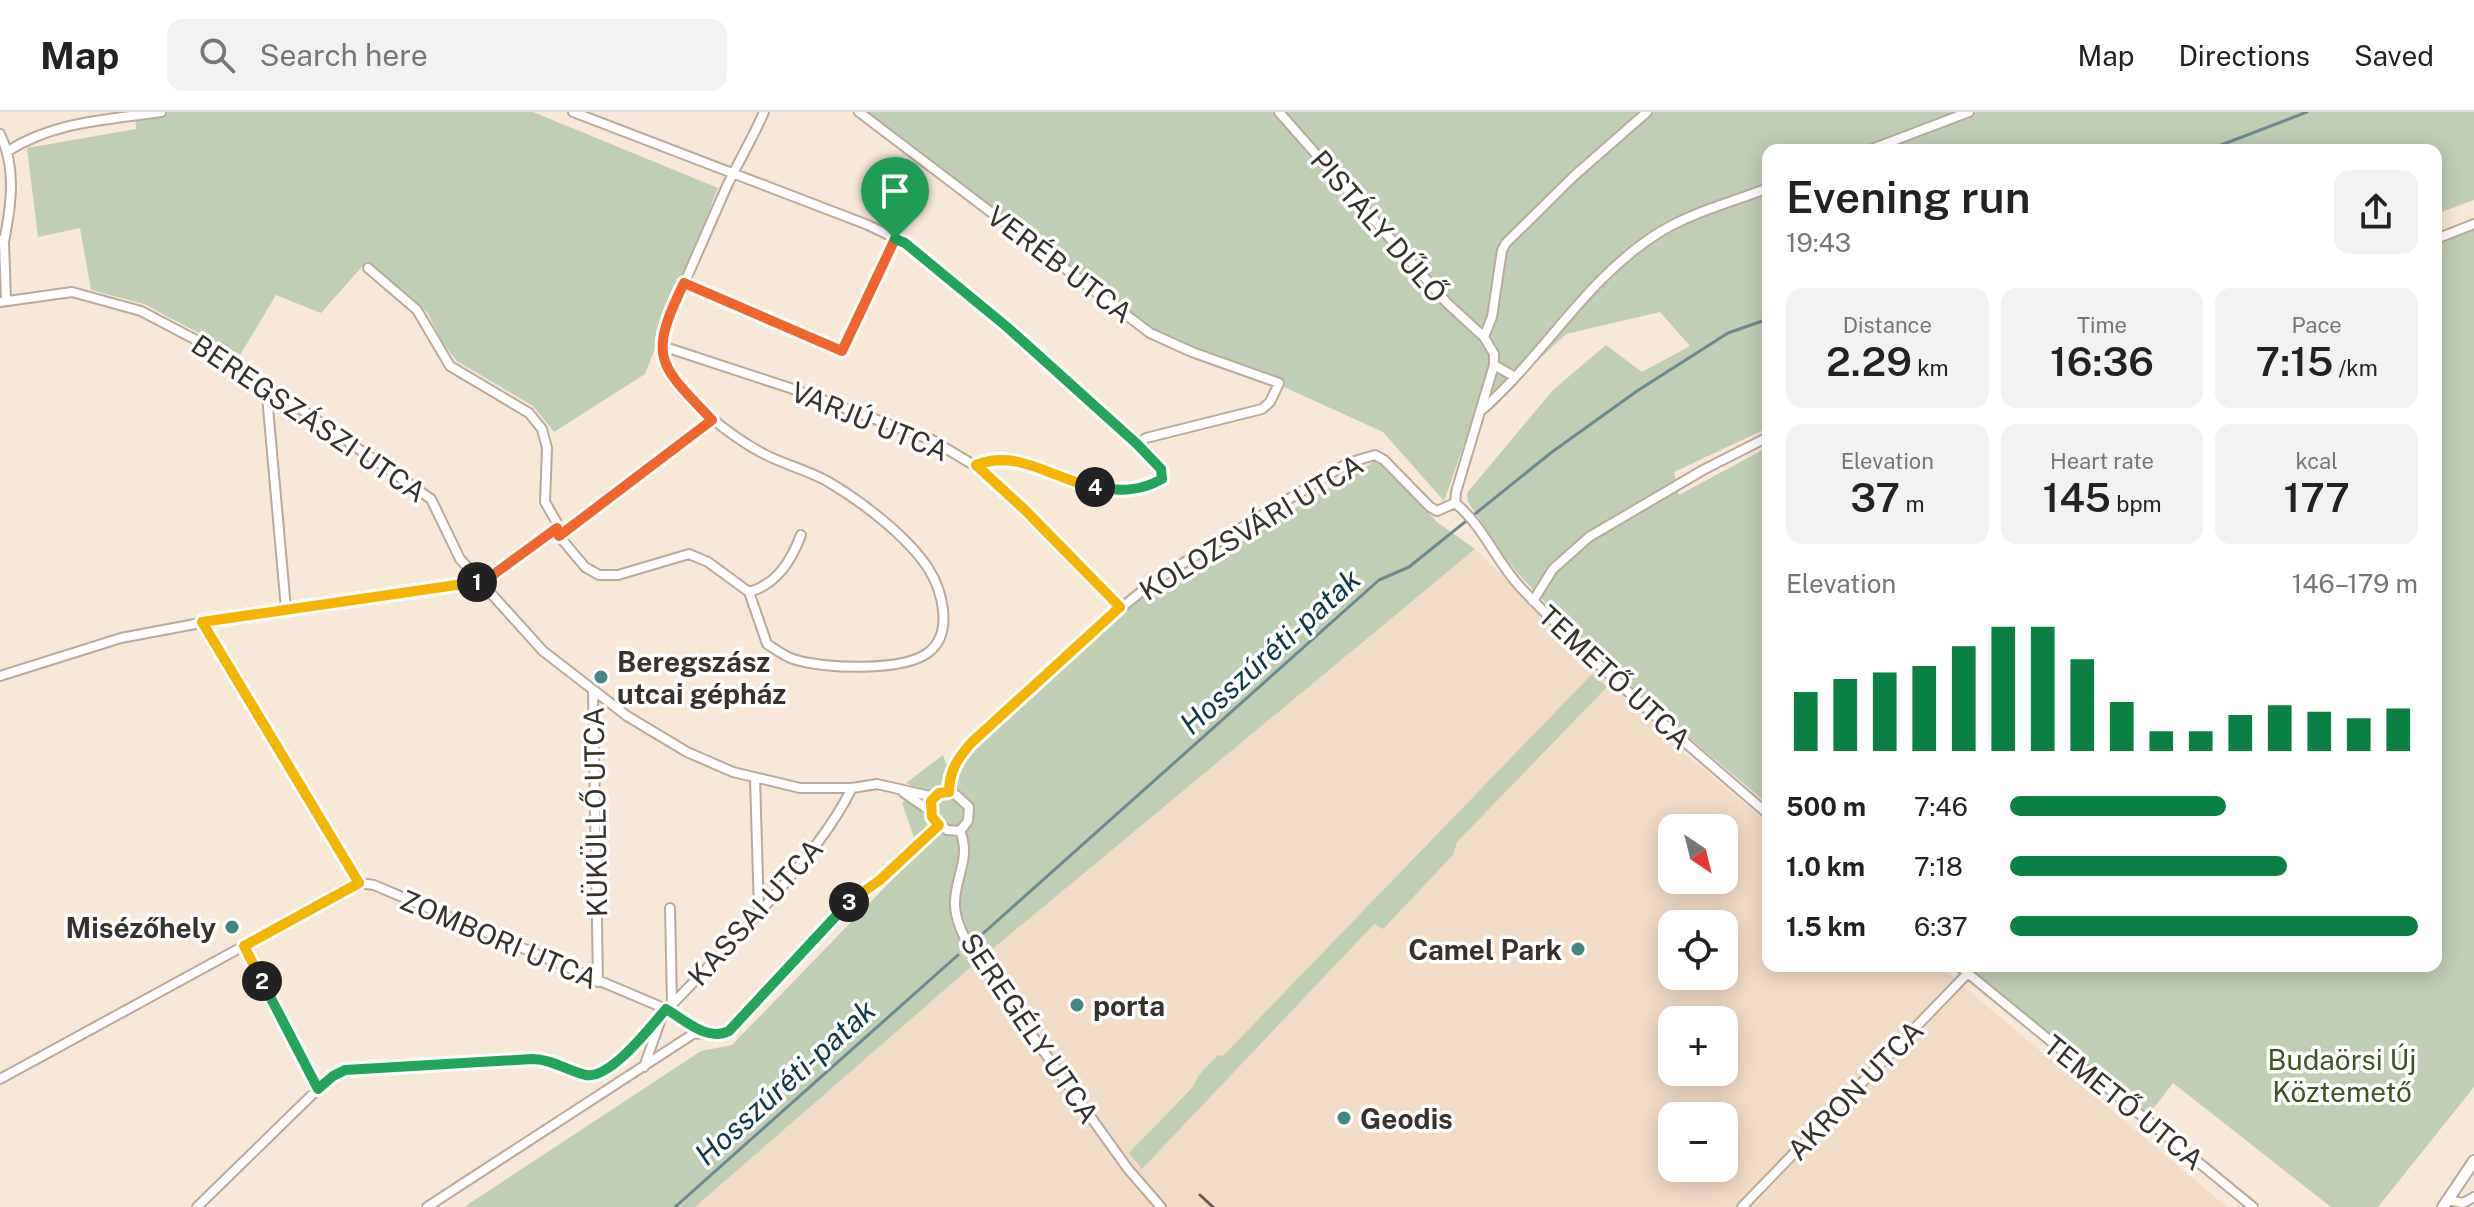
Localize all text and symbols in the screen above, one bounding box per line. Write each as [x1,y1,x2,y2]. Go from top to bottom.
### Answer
search box [167,19,727,91]
text: Map [40,33,119,78]
icon: search [195,33,239,77]
text: Search here [259,37,428,73]
text: Map [2078,39,2134,72]
text: Directions [2178,39,2310,72]
text: Saved [2354,39,2434,72]
street label: PISTÁLY DŰLŐ [1304,143,1454,309]
pin [861,157,929,239]
icon: arrive [873,169,917,213]
button: share [2334,170,2418,254]
text: Evening run [1786,171,2031,223]
street label: VERÉB UTCA [981,199,1139,329]
text: 19:43 [1786,227,1851,258]
text: Distance [1843,312,1932,338]
text: Time [2077,312,2127,338]
text: Pace [2292,312,2342,338]
street label: BEREGSZÁSZI UTCA [186,327,432,509]
text: 2.29 [1826,338,1912,385]
text: 16:36 [2050,338,2154,385]
text: 7:15 [2256,338,2333,385]
text: km [1912,355,1949,381]
text: /km [2333,355,2378,381]
street label: VARJÚ UTCA [787,374,953,468]
street label: KOLOZSVÁRI UTCA [1133,447,1369,607]
text: Elevation [1841,448,1934,474]
text: Heart rate [2050,448,2154,474]
text: kcal [2295,448,2338,474]
pin: 4 [1075,467,1115,507]
text: 4 [1088,474,1102,500]
text: 37 [1850,474,1900,521]
text: 145 [2042,474,2111,521]
text: 177 [2284,474,2350,521]
text: m [1900,491,1924,517]
text: bpm [2111,491,2162,517]
water label: Hosszúréti-patak [1172,560,1368,741]
pin: 1 [457,562,497,602]
text: Elevation [1786,568,1896,599]
text: 146–179 m [2292,568,2418,599]
text: 1 [472,569,482,595]
street label: TEMETŐ UTCA [1532,598,1698,756]
place label: Beregszász utcai gépház [617,645,786,710]
marker: Beregszász utcai gépház [592,668,610,686]
street label: KÜKÜLLŐ UTCA [577,707,613,917]
text: 500 m [1786,791,1866,822]
text: 7:46 [1914,791,1968,822]
north arrow [1658,814,1738,894]
map controls [1658,814,1738,1182]
street label: KASSAI UTCA [681,832,829,992]
text: 1.0 km [1786,851,1865,882]
text: 7:18 [1914,851,1963,882]
pin: 3 [829,882,869,922]
street label: ZOMBORI UTCA [395,883,603,995]
text: 3 [842,889,856,915]
button: locate [1658,910,1738,990]
place label: Misézőhely [65,911,216,944]
text: 1.5 km [1786,911,1866,942]
text: 6:37 [1914,911,1968,942]
marker: Misézőhely [223,918,241,936]
street label: SEREGÉLY UTCA [954,927,1106,1129]
place label: Camel Park [1408,933,1562,966]
marker: Camel Park [1569,940,1587,958]
pin: 2 [242,961,282,1001]
text: 2 [255,968,269,994]
place label: porta [1093,989,1165,1022]
water label: Hosszúréti-patak [687,991,883,1172]
marker: porta [1068,996,1086,1014]
button: + [1658,1006,1738,1086]
street label: AKRON UTCA [1780,1013,1930,1167]
street label: TEMETŐ UTCA [2038,1028,2210,1176]
park label: Budaörsi Új Köztemető [2268,1043,2416,1108]
place label: Geodis [1360,1102,1453,1135]
button: − [1658,1102,1738,1182]
marker: Geodis [1335,1109,1353,1127]

